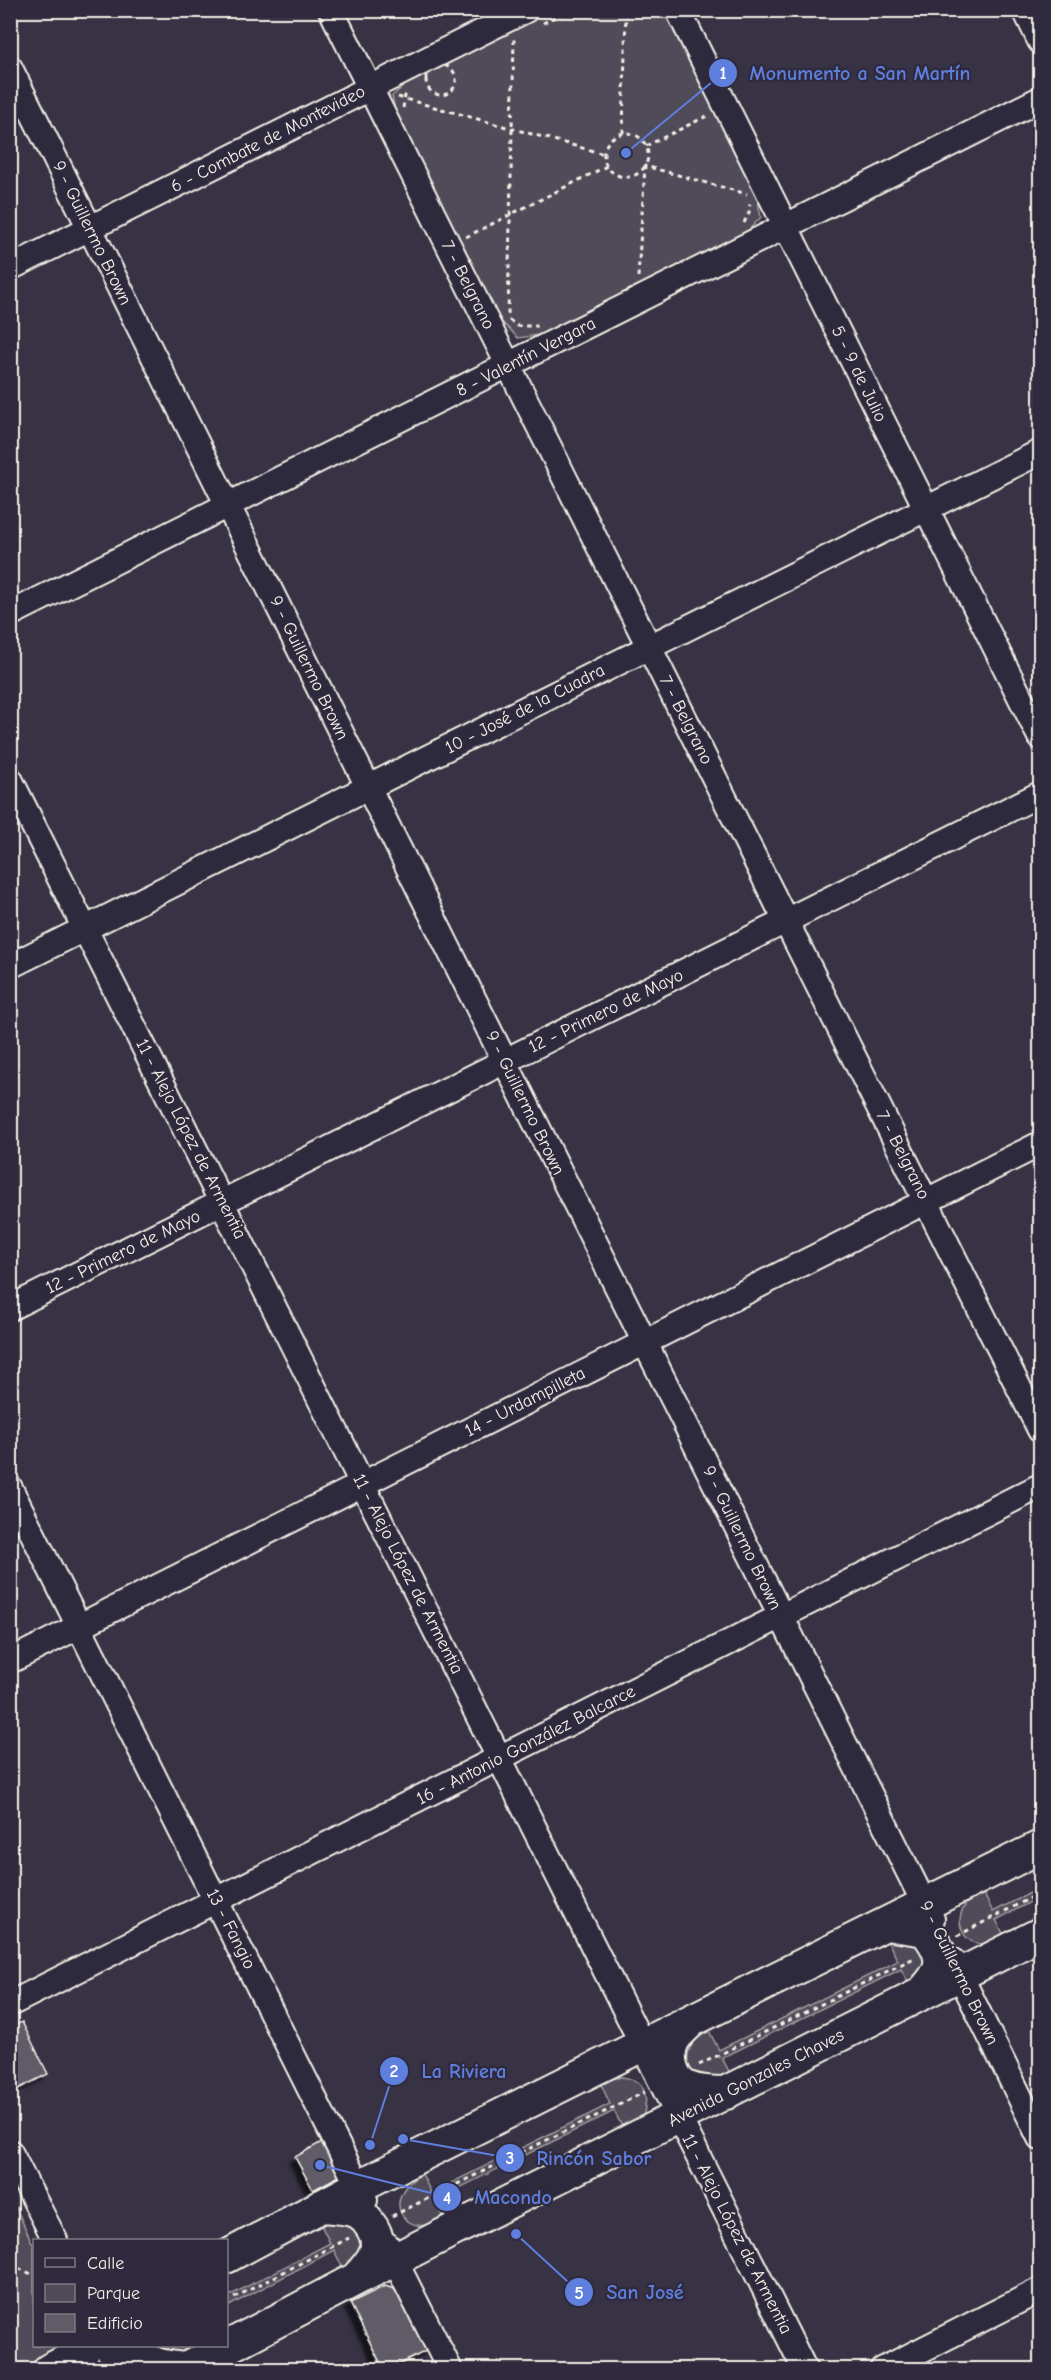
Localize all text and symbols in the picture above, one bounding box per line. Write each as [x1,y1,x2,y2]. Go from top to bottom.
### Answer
callout: Monumento a San Martín [708,54,983,92]
text: Monumento a San Martín [750,62,970,85]
text: 1 [719,63,727,84]
street label: 6 - Combate de Montevideo [167,81,369,197]
street label: 9 - Guillermo Brown [48,158,136,308]
street label: 7 - Belgrano [437,237,499,333]
street label: 8 - Valentín Vergara [453,313,599,401]
street label: 5 - 9 de Julio [827,323,891,425]
street label: 9 - Guillermo Brown [265,593,353,743]
street label: 10 - José de la Cuadra [442,660,608,758]
street label: 7 - Belgrano [655,672,717,768]
street label: 12 - Primero de Mayo [525,964,687,1058]
street label: 9 - Guillermo Brown [481,1028,569,1178]
street label: 11 - Alejo López de Armentia [131,1035,251,1243]
street label: 7 - Belgrano [872,1107,934,1203]
street label: 12 - Primero de Mayo [42,1205,204,1299]
street label: 14 - Urdampilleta [461,1363,589,1441]
street label: 9 - Guillermo Brown [698,1463,786,1613]
street label: 11 - Alejo López de Armentia [348,1470,468,1678]
street label: 16 - Antonio González Balcarce [413,1681,639,1809]
street label: 13 - Fangio [202,1885,260,1973]
street label: 9 - Guillermo Brown [915,1898,1003,2048]
street label: Avenida Gonzales Chaves [664,2024,848,2132]
callout: La Riviera [379,2052,518,2090]
text: La Riviera [422,2060,506,2083]
text: 2 [390,2061,399,2082]
street label: 11 - Alejo López de Armentia [677,2130,797,2338]
callout: Rincón Sabor [495,2139,664,2177]
text: Rincón Sabor [536,2147,652,2170]
text: 3 [506,2148,514,2169]
callout: Macondo [432,2178,564,2216]
text: Macondo [474,2186,552,2209]
text: 4 [443,2188,451,2209]
legend [33,2239,228,2347]
text: Calle [87,2253,124,2274]
callout: San José [564,2273,695,2311]
text: San José [606,2281,684,2304]
text: Parque [87,2283,140,2304]
text: 5 [574,2283,584,2304]
text: Edificio [87,2313,143,2334]

